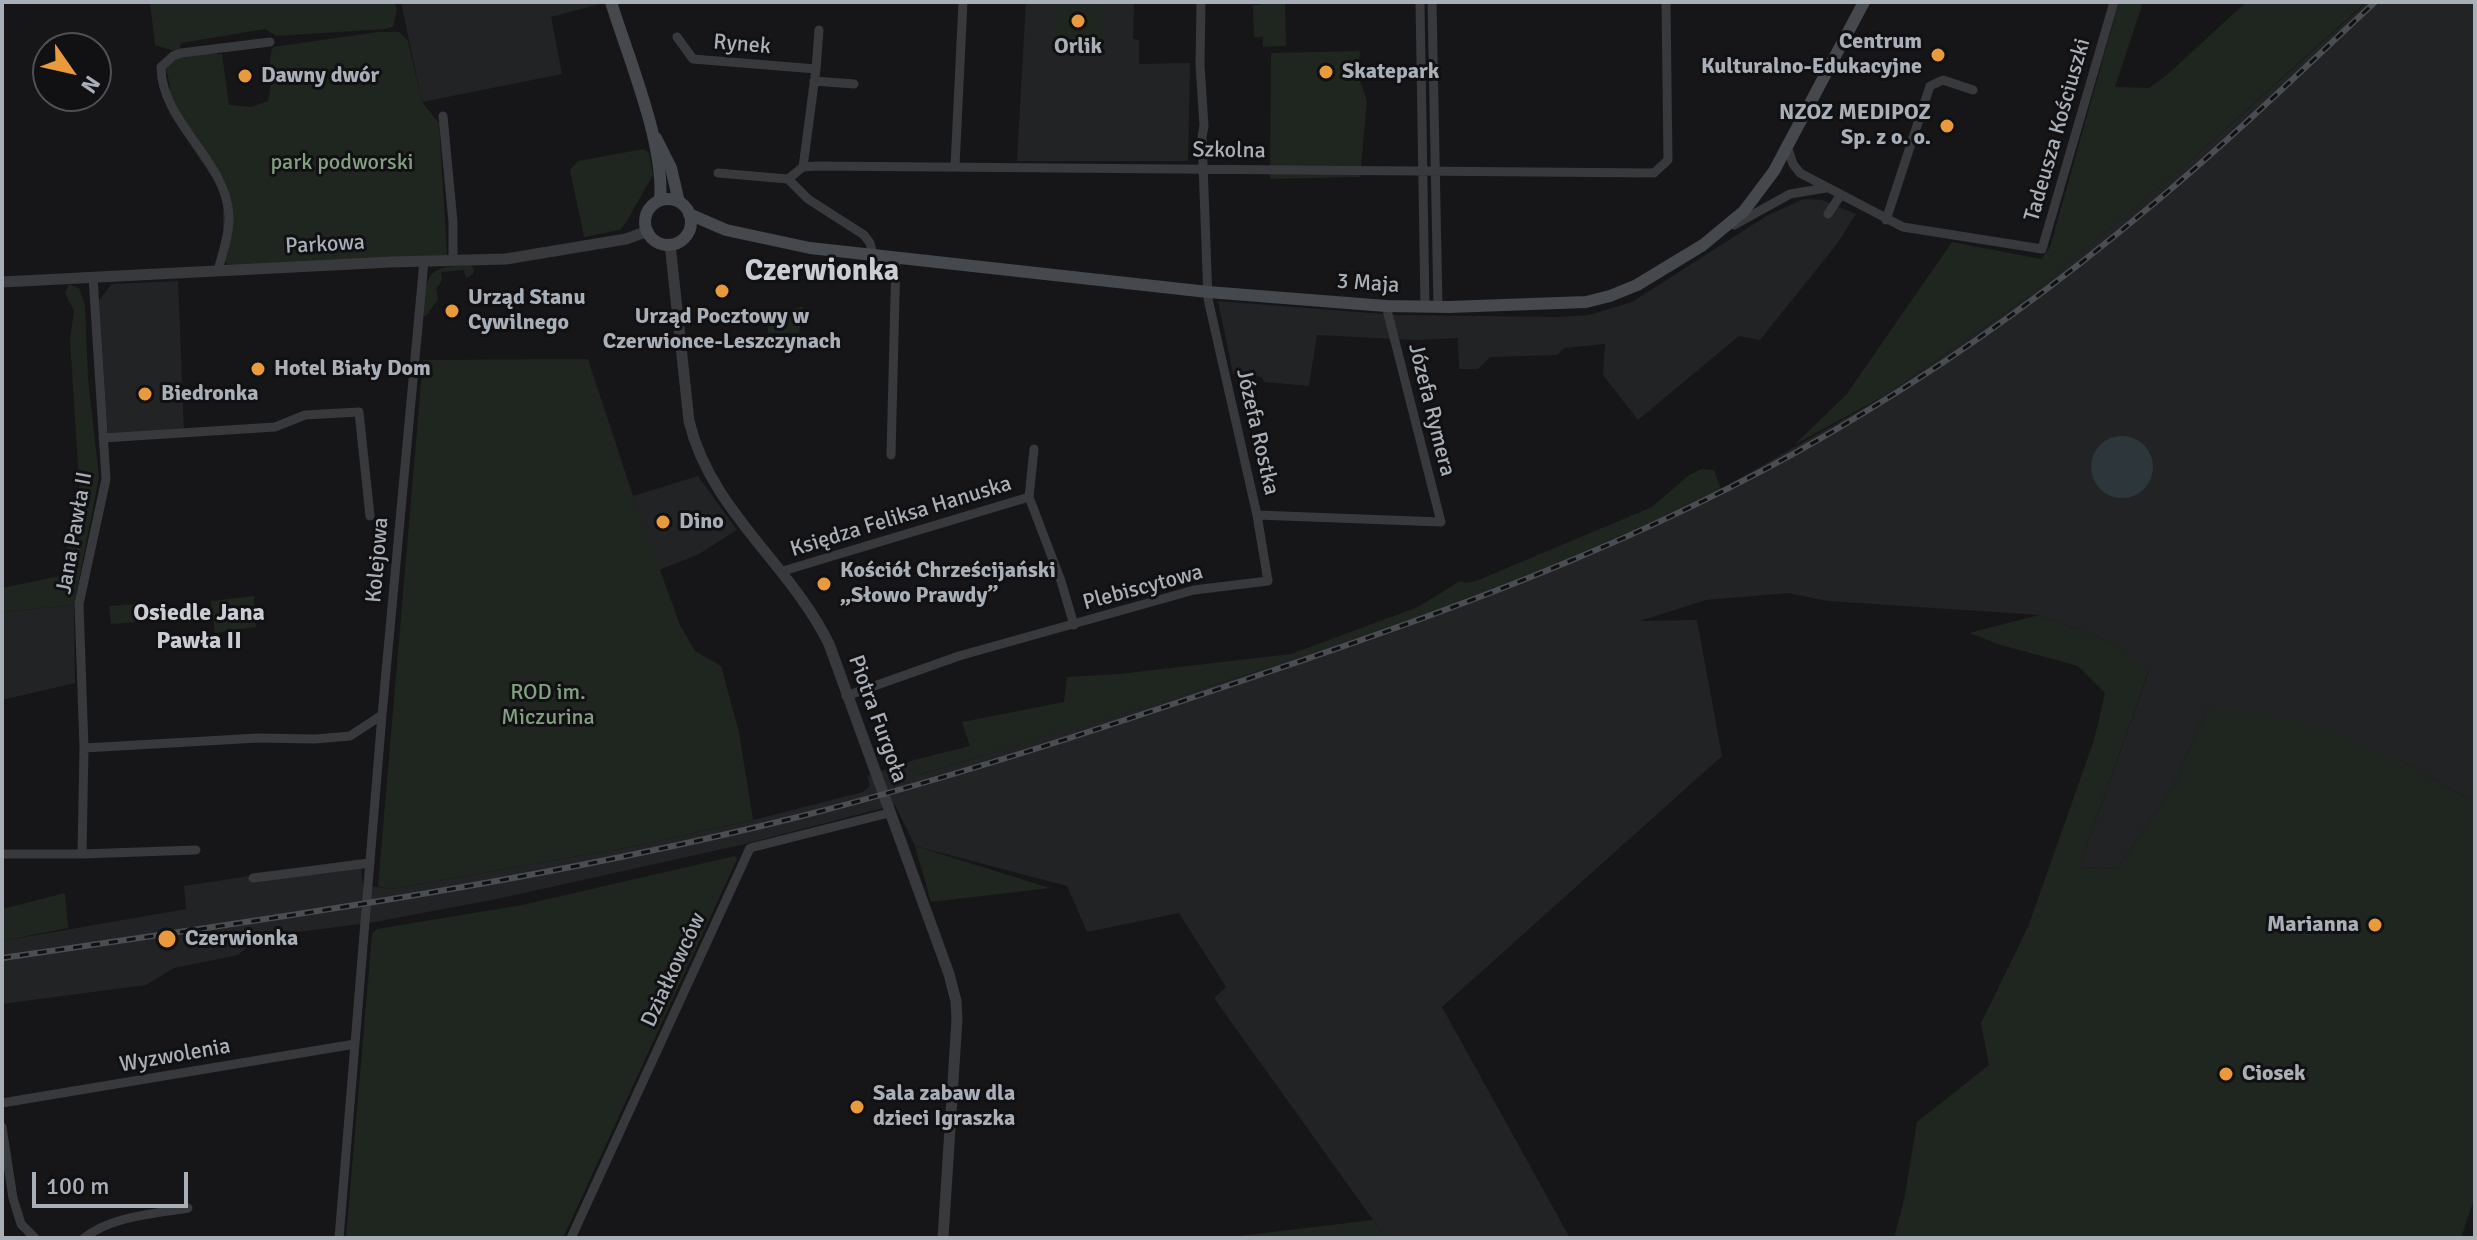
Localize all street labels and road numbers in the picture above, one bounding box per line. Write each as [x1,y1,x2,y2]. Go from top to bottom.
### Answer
street label: Rynek [712,29,772,61]
street label: Tadeusza Kościuszki [2019,35,2097,225]
street label: Szkolna [1192,137,1266,165]
street label: Parkowa [284,230,366,260]
street label: 3 Maja [1336,269,1400,299]
street label: Józefa Rymera [1402,341,1460,479]
street label: Józefa Rostka [1230,366,1284,498]
street label: Jana Pawła II [51,470,99,596]
street label: Księdza Feliksa Hanuska [787,471,1015,563]
street label: Kolejowa [361,516,395,604]
street label: Plebiscytowa [1080,559,1206,617]
street label: Piotra Furgoła [842,652,912,786]
street label: Działkowców [636,909,712,1031]
street label: Wyzwolenia [117,1033,233,1079]

